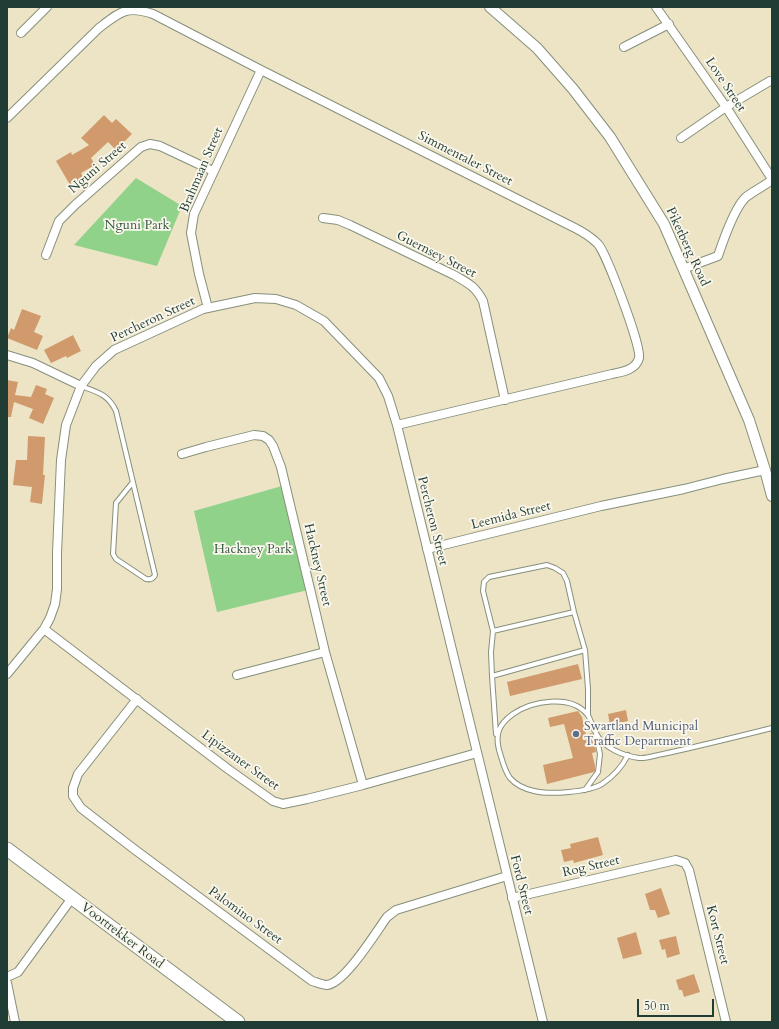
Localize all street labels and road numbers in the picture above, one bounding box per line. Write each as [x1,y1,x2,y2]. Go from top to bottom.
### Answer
street label: Love Street [701,55,749,115]
street label: Brahmaan Street [177,125,227,215]
street label: Simmentaler Street [415,128,515,190]
street label: Nguni Street [66,139,130,197]
street label: Piketberg Road [662,205,712,289]
street label: Guernsey Street [394,228,478,282]
street label: Percheron Street [108,294,198,346]
street label: Percheron Street [413,475,451,567]
street label: Leemida Street [470,499,552,533]
street label: Hackney Street [300,522,334,608]
street label: Lipizzaner Street [198,728,282,794]
street label: Rog Street [561,853,621,881]
street label: Ford Street [506,854,536,916]
street label: Palomino Street [205,884,285,948]
street label: Voortrekker Road [77,900,167,972]
street label: Kort Street [702,904,732,966]

